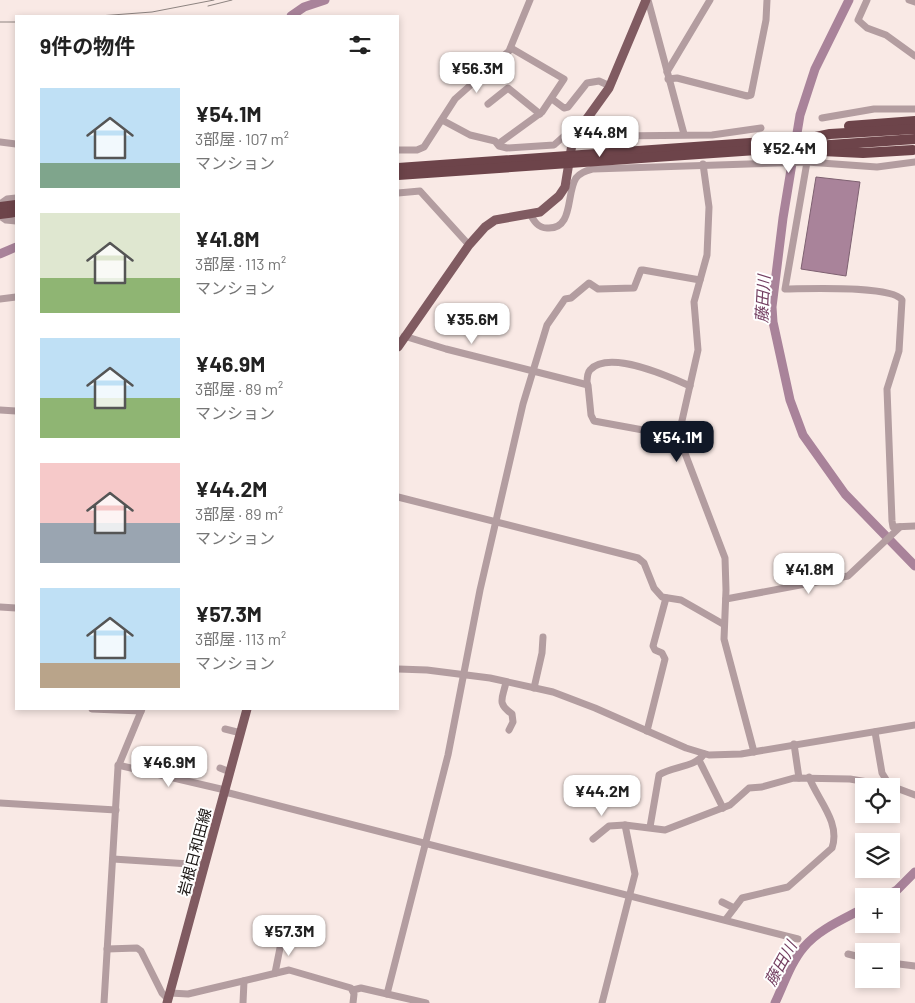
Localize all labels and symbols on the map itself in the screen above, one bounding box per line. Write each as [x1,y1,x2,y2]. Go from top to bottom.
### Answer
pin: ¥56.3M [436,52,518,94]
pin: ¥44.8M [559,116,641,158]
pin: ¥52.4M [748,132,830,174]
water label: 藤田川 [751,273,773,323]
pin: ¥35.6M [431,302,513,345]
pin: ¥54.1M [636,420,718,463]
pin: ¥41.8M [768,552,850,595]
pin: ¥46.9M [128,746,210,788]
pin: ¥44.2M [561,774,643,817]
street label: 岩根日和田線 [174,806,214,898]
pin: ¥57.3M [248,914,330,957]
water label: 藤田川 [760,936,801,989]

